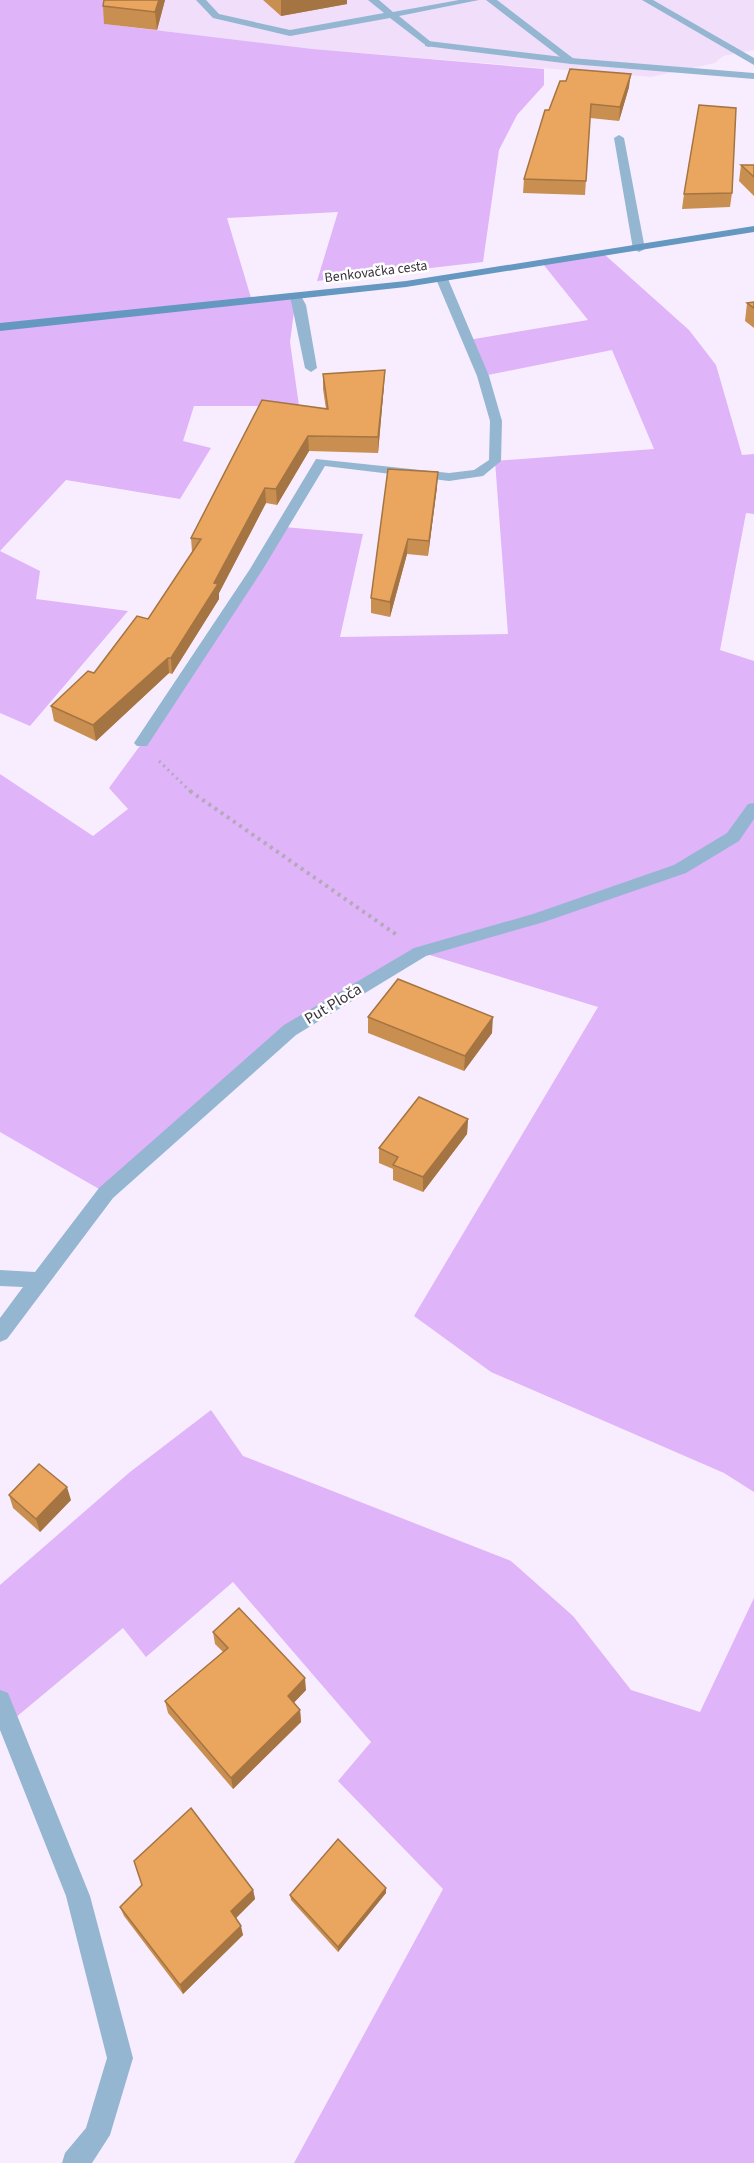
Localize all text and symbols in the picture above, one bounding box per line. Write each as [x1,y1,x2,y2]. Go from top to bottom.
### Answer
street label: Benkovačka cesta [323,256,429,288]
street label: Put Ploča [300,978,366,1030]

